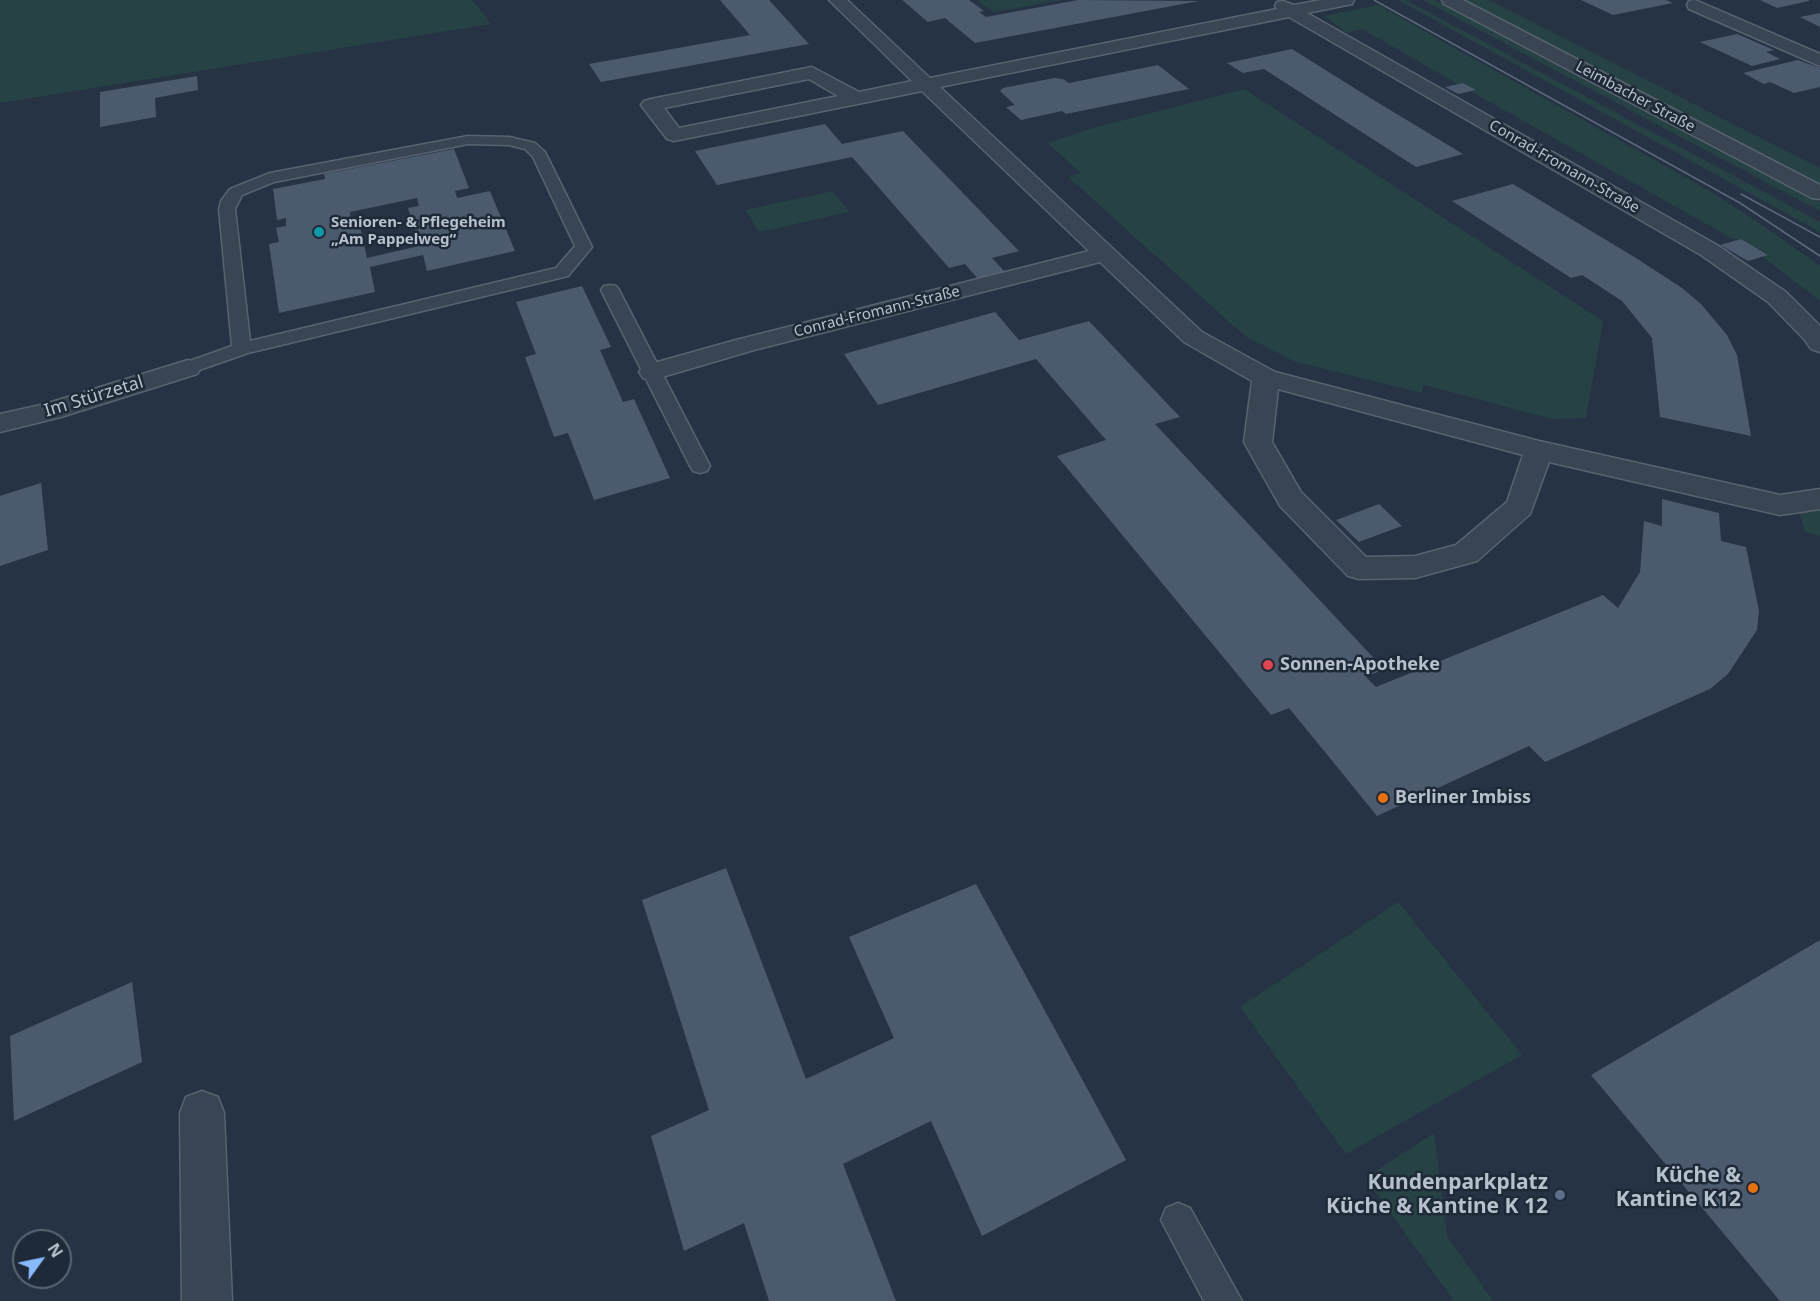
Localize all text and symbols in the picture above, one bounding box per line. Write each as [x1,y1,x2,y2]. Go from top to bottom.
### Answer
street label: Leimbacher Straße [1572,58,1698,136]
street label: Conrad-Fromann-Straße [1486,117,1642,217]
place label: Senioren- & Pflegeheim „Am Pappelweg“ [331,214,506,249]
marker: Senioren- & Pflegeheim „Am Pappelweg“ [312,225,326,239]
street label: Conrad-Fromann-Straße [792,283,962,341]
street label: Im Stürzetal [42,372,146,422]
place label: Sonnen-Apotheke [1280,654,1440,676]
marker: Sonnen-Apotheke [1261,658,1275,672]
place label: Berliner Imbiss [1395,787,1531,809]
marker: Berliner Imbiss [1376,791,1390,805]
place label: Küche & Kantine K12 [1616,1163,1741,1213]
place label: Kundenparkplatz Küche & Kantine K 12 [1326,1170,1548,1220]
marker: Küche & Kantine K12 [1746,1181,1760,1195]
marker: Kundenparkplatz Küche & Kantine K 12 [1553,1188,1567,1202]
north arrow [12,1229,72,1289]
text: N [43,1239,68,1262]

